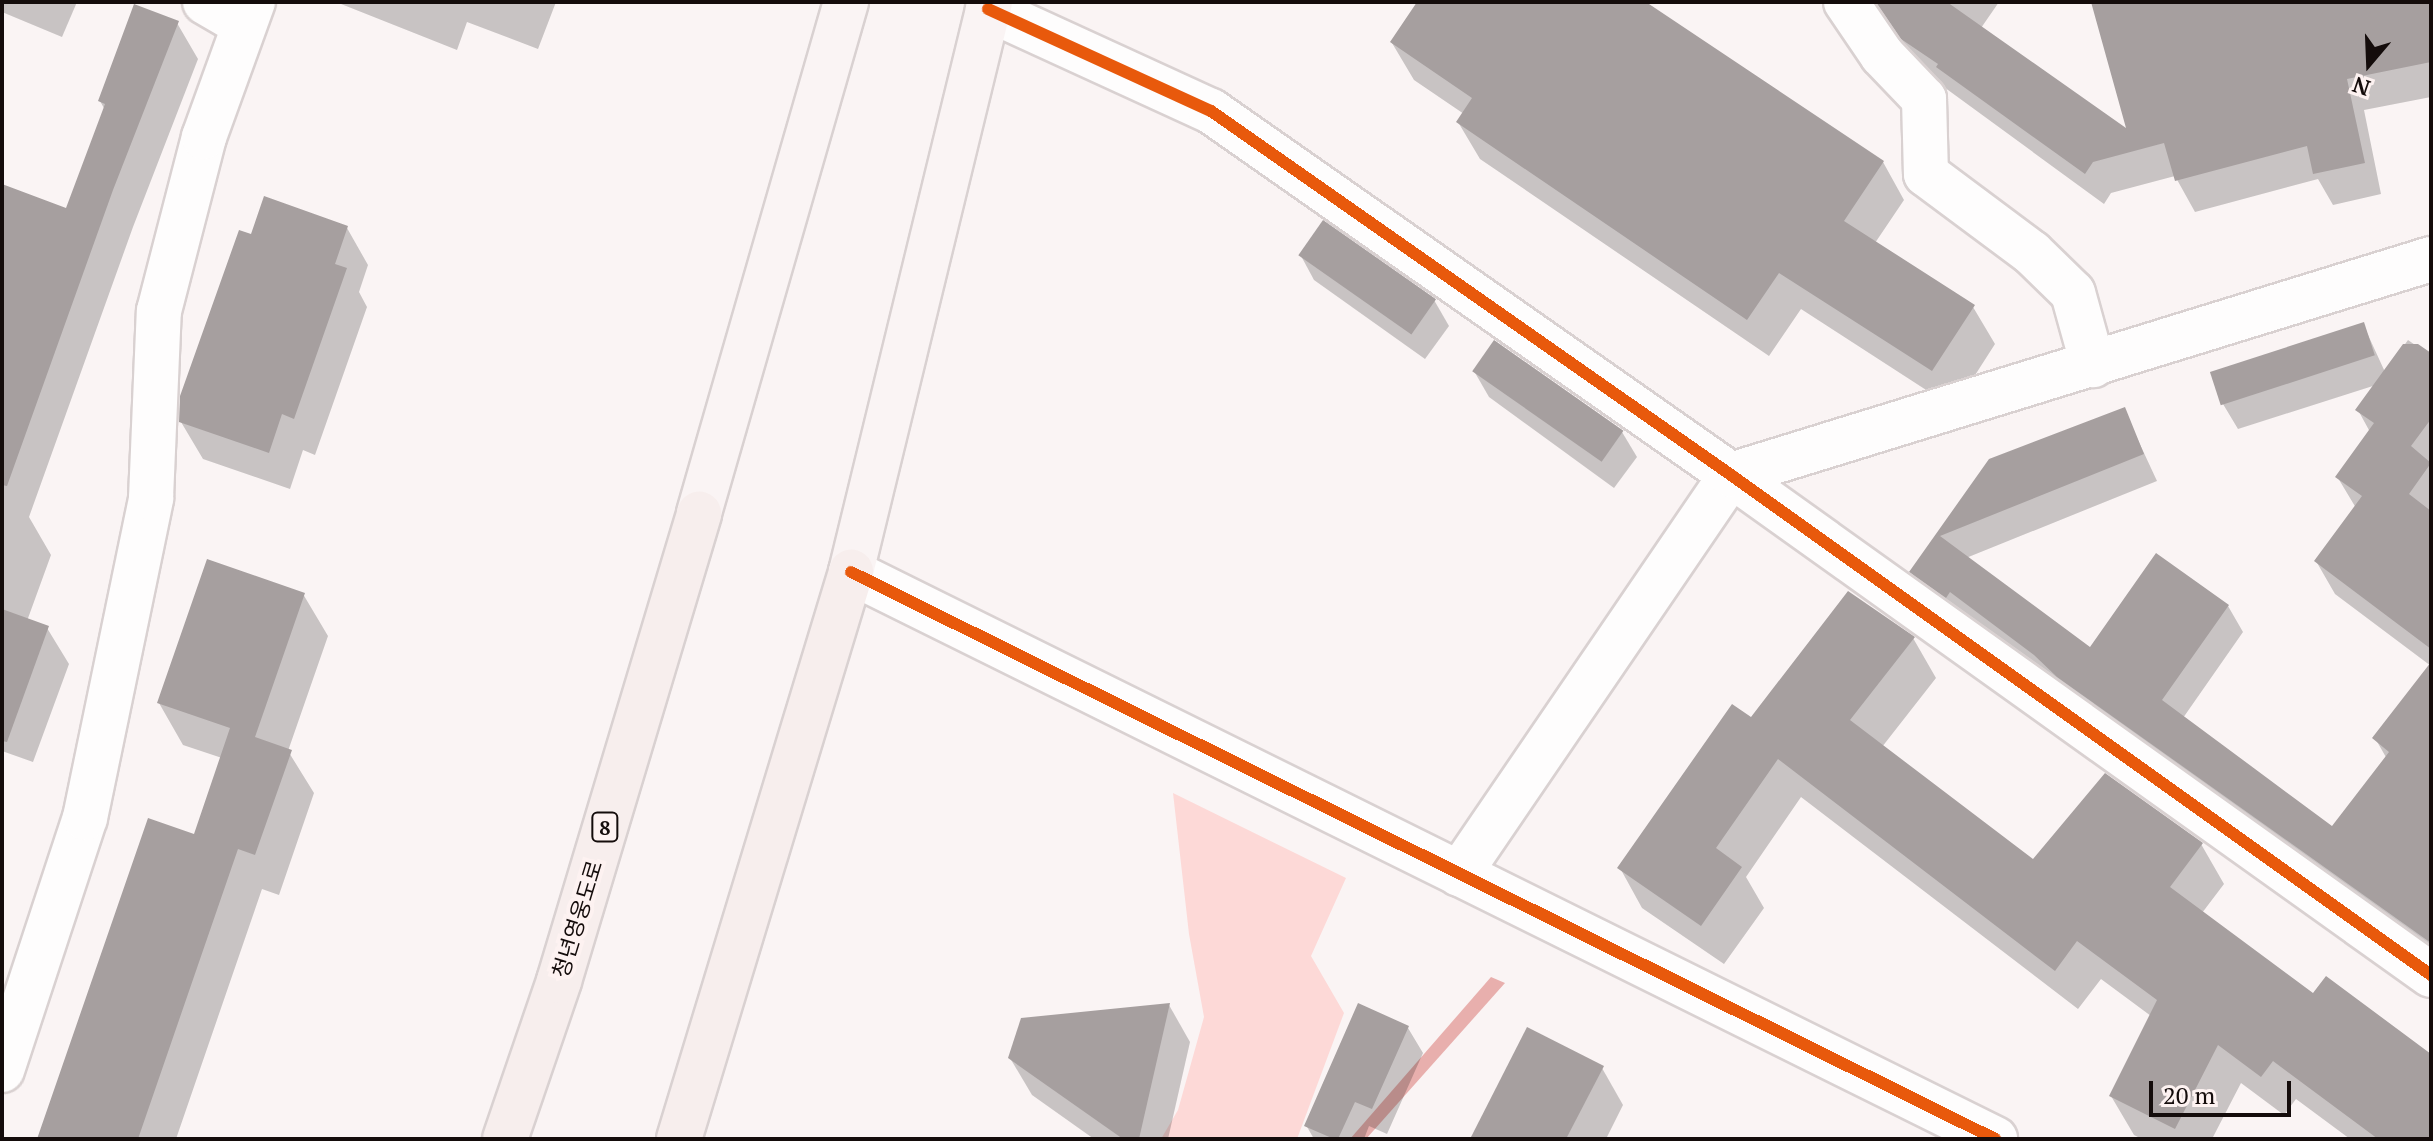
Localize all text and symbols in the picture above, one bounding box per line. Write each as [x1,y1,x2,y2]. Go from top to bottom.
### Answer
north arrow [2329,24,2409,104]
text: N [2348,71,2374,104]
road number: 8 [591,811,619,843]
street label: 청년영웅도로 [547,857,607,981]
scale bar [2153,1065,2295,1115]
text: 20 m [2163,1079,2215,1111]

